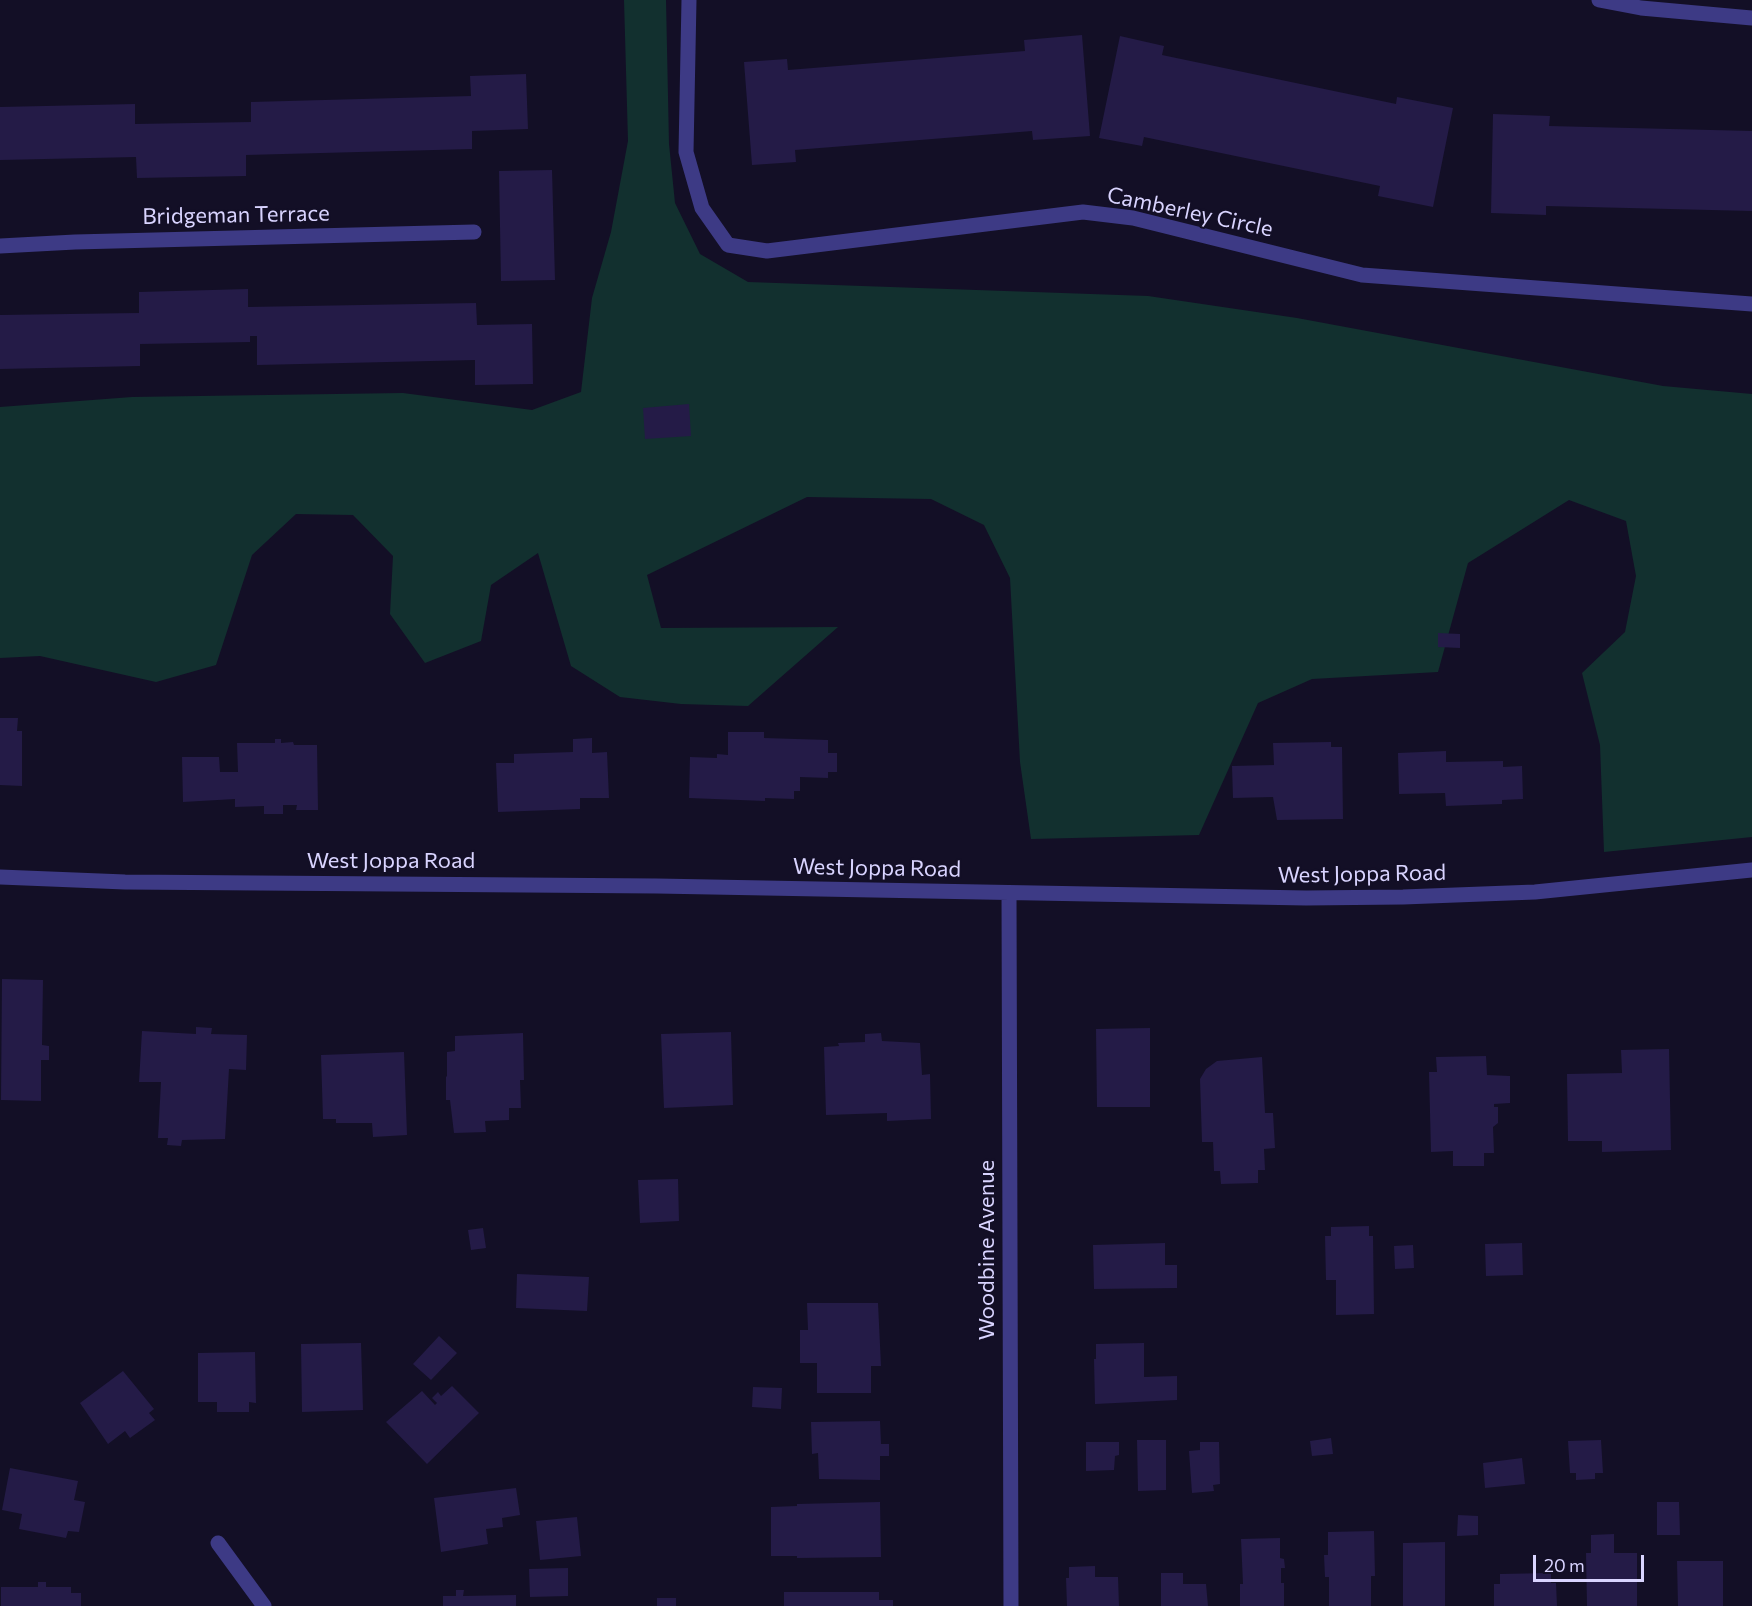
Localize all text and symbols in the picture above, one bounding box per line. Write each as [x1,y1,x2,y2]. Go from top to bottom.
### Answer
street label: Camberley Circle [1105,182,1275,242]
street label: Bridgeman Terrace [142,200,330,230]
street label: West Joppa Road [307,848,475,874]
street label: West Joppa Road [793,853,961,883]
street label: West Joppa Road [1278,859,1446,889]
street label: Woodbine Avenue [974,1160,1000,1340]
scale bar [1536,1543,1647,1581]
text: 20 m [1544,1554,1585,1576]

